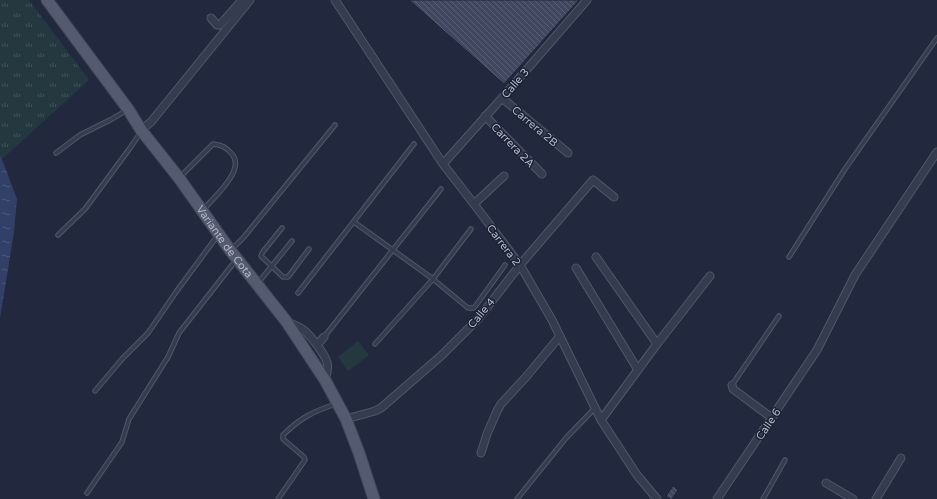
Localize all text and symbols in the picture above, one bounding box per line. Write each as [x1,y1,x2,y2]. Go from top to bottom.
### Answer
street label: Calle 3 [499,66,532,101]
street label: Carrera 2B [509,103,561,150]
street label: Carrera 2A [488,120,537,170]
street label: Variante de Cota [193,203,255,281]
street label: Carrera 2 [484,222,523,269]
street label: Calle 4 [465,296,498,331]
street label: Calle 6 [753,406,784,443]

